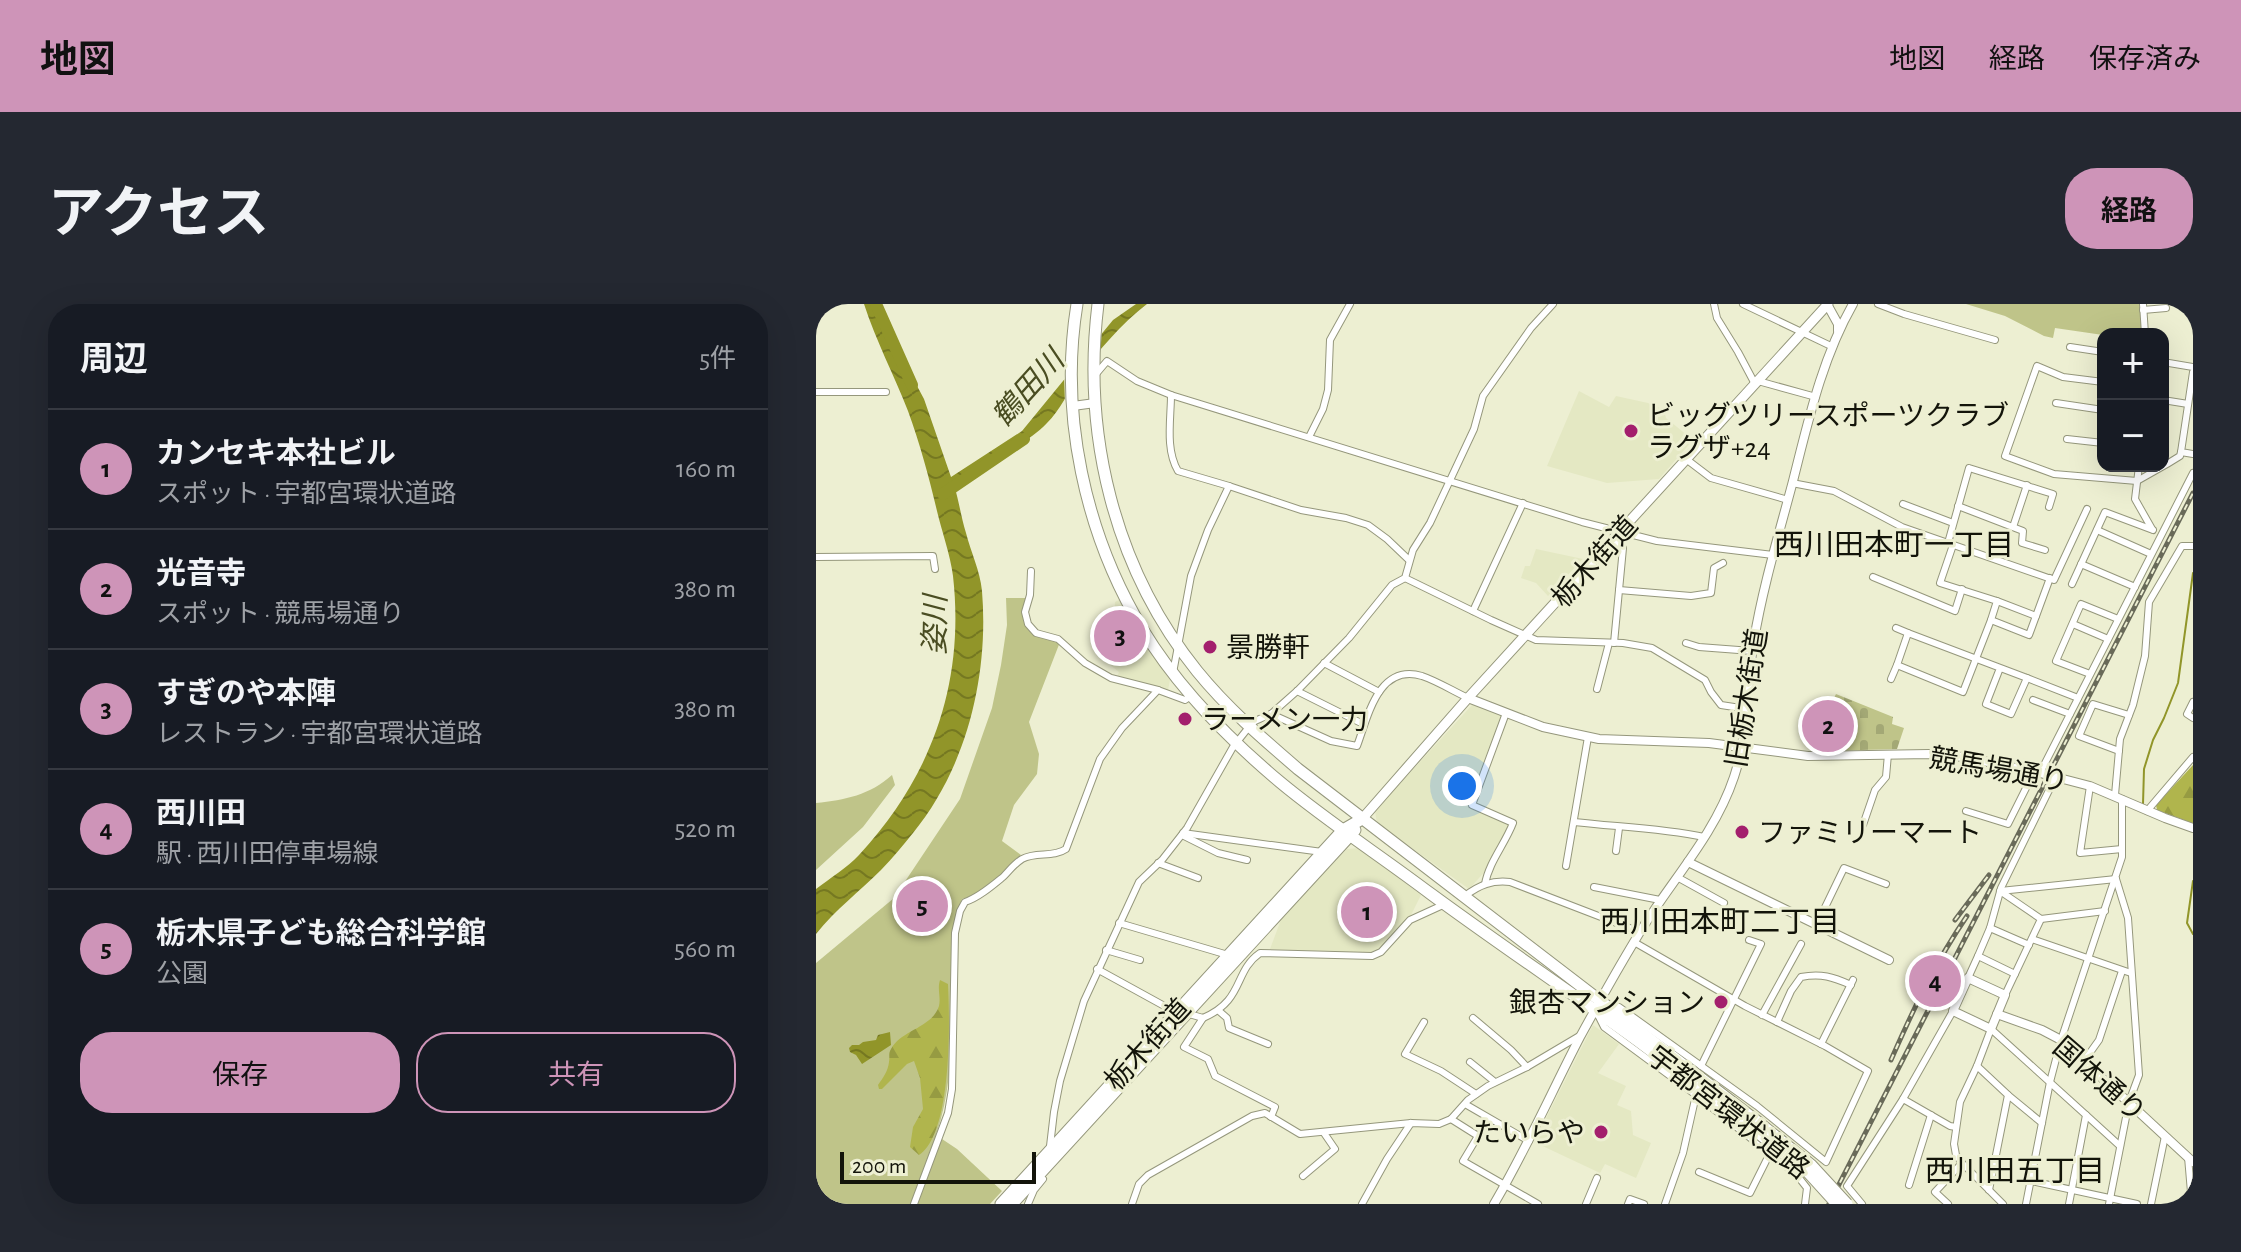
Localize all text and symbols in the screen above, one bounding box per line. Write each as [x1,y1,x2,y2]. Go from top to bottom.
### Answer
text: 地図 [40,42,116,80]
text: 地図 [1889,46,1945,74]
text: 経路 [1989,46,2045,74]
text: 保存済み [2089,46,2201,74]
button: 経路 [2065,168,2193,249]
text: アクセス [48,187,269,243]
map controls [2097,328,2169,472]
button: + [2097,328,2169,400]
water label: 鶴田川 [986,342,1072,432]
text: 周辺 [80,343,148,377]
text: 5件 [699,346,736,372]
button: − [2097,400,2169,472]
place label: ビッグツリースポーツクラブ ラグザ+24 [1647,401,2009,463]
marker: ビッグツリースポーツクラブ ラグザ+24 [1622,422,1640,440]
text: カンセキ本社ビル [156,439,396,469]
text: 1 [101,456,111,482]
text: 160 m [676,456,736,482]
text: スポット · 宇都宮環状道路 [156,481,457,507]
street label: 栃木街道 [1546,510,1643,613]
district label: 西川田本町一丁目 [1774,529,2014,561]
text: 光音寺 [156,559,246,589]
text: 2 [100,576,112,602]
text: 380 m [674,576,736,602]
water label: 姿川 [918,592,952,655]
text: スポット · 競馬場通り [156,601,405,627]
pin: 3 [1094,606,1146,666]
street label: 旧栃木街道 [1721,627,1773,770]
place label: 景勝軒 [1226,633,1310,663]
marker: 景勝軒 [1201,638,1219,656]
text: すぎのや本陣 [156,679,336,709]
text: 3 [100,696,112,722]
text: 380 m [674,696,736,722]
pin: 2 [1802,696,1854,756]
place label: ラーメン一力 [1201,705,1368,735]
marker: ラーメン一力 [1176,710,1194,728]
text: レストラン · 宇都宮環状道路 [156,721,483,747]
street label: 競馬場通り [1927,743,2070,797]
your location [1442,766,1482,806]
text: 西川田 [156,799,246,829]
text: 4 [99,816,113,842]
text: 520 m [674,816,736,842]
place label: ファミリーマート [1758,820,1982,848]
marker: ファミリーマート [1733,823,1751,841]
text: 駅 · 西川田停車場線 [156,841,379,867]
pin: 5 [896,876,948,936]
pin: 1 [1341,882,1393,942]
district label: 西川田本町二丁目 [1600,906,1840,938]
text: 栃木県子ども総合科学館 [156,919,486,949]
text: 5 [100,936,112,962]
text: 560 m [674,936,736,962]
pin: 4 [1909,951,1961,1011]
text: 公園 [156,961,208,987]
place label: 銀杏マンション [1509,988,1705,1018]
street label: 栃木街道 [1099,993,1196,1096]
marker: 銀杏マンション [1712,993,1730,1011]
button: 保存 [80,1032,400,1113]
button: 共有 [416,1032,736,1113]
street label: 国体通り [2047,1032,2151,1128]
street label: 宇都宮環状道路 [1642,1041,1815,1185]
place label: たいらや [1473,1119,1585,1148]
marker: たいらや [1592,1123,1610,1141]
scale bar [840,1148,1036,1184]
text: 200 m [852,1155,906,1177]
district label: 西川田五丁目 [1925,1156,2105,1187]

